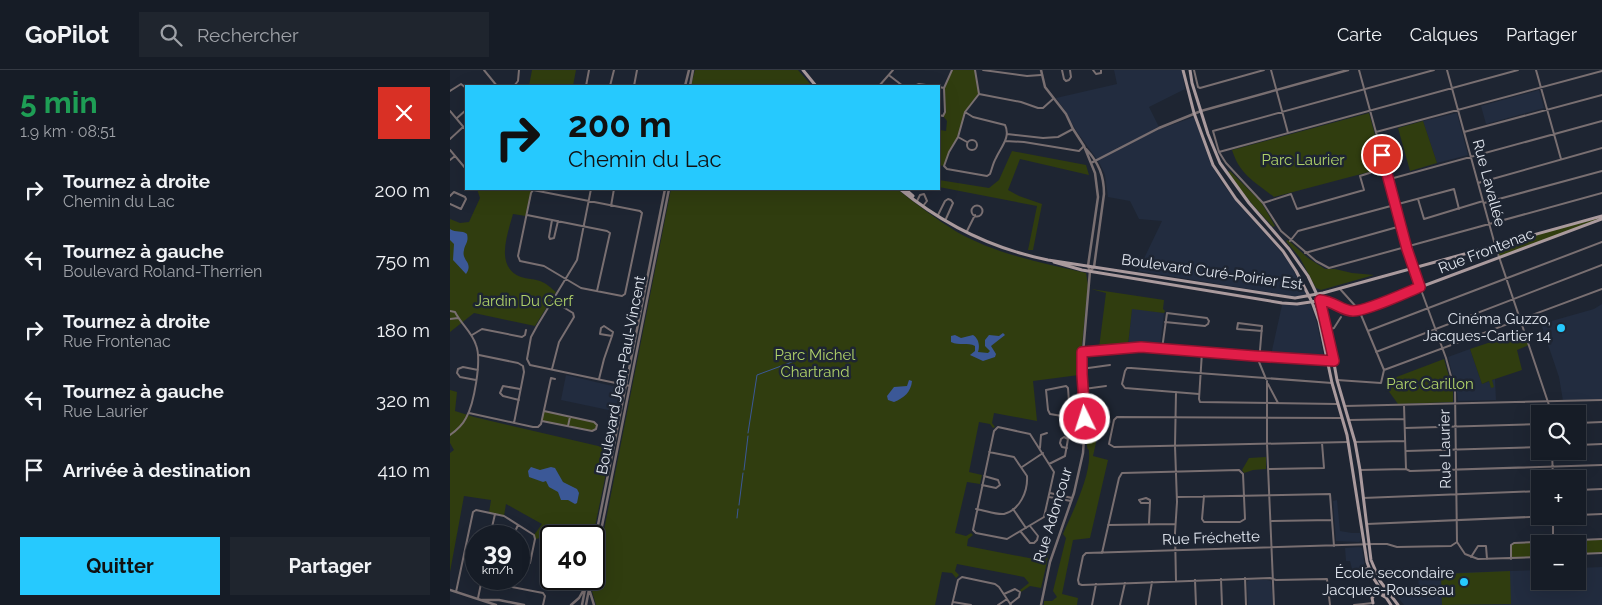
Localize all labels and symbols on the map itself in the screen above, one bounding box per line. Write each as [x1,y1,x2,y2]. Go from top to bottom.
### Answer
pin [1361,134,1403,176]
street label: Rue Lavallée [1469,137,1509,229]
park label: Parc Laurier [1262,151,1345,169]
street label: Rue Frontenac [1436,225,1536,277]
street label: Boulevard Curé-Poirier Est [1120,250,1304,294]
street label: Boulevard Jean-Paul-Vincent [593,274,649,476]
park label: Jardin Du Cerf [475,292,574,310]
place label: Cinéma Guzzo, Jacques-Cartier 14 [1423,310,1551,345]
marker: Cinéma Guzzo, Jacques-Cartier 14 [1555,322,1567,334]
park label: Parc Michel Chartrand [775,346,856,381]
park label: Parc Carillon [1386,375,1474,393]
position arrow [1058,392,1110,444]
street label: Rue Laurier [1435,408,1455,489]
street label: Rue Adoncour [1030,464,1076,565]
speed limit sign: 40 [540,525,605,590]
street label: Rue Fréchette [1162,527,1260,549]
place label: École secondaire Jacques-Rousseau [1322,564,1454,599]
marker: École secondaire Jacques-Rousseau [1458,576,1470,588]

